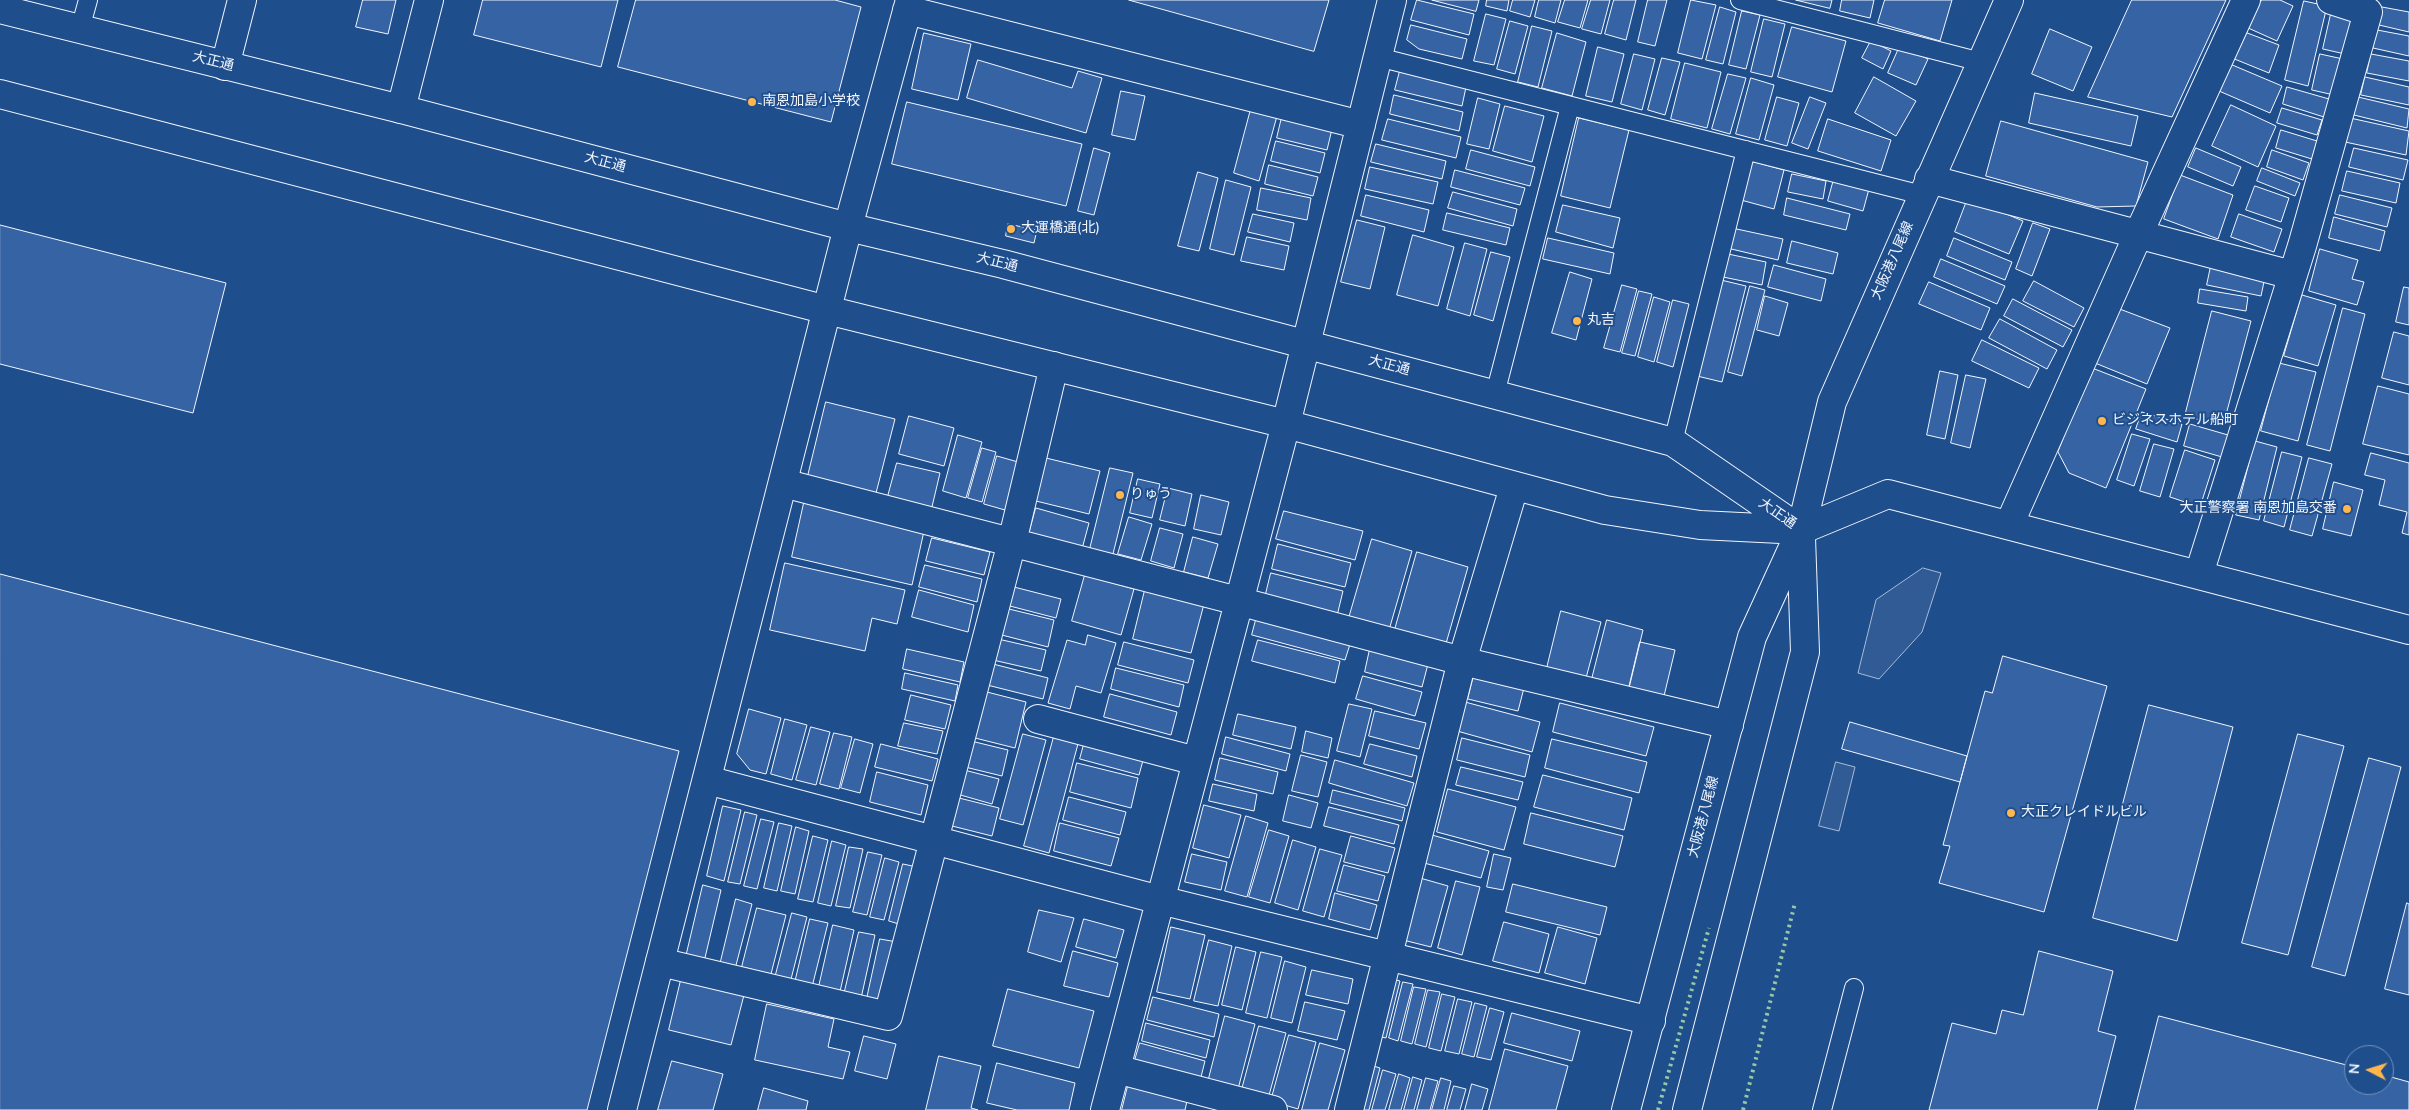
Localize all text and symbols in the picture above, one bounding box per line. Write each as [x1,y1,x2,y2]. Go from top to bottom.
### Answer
street label: 大正通 [191,49,235,75]
place label: 南恩加島小学校 [762,94,860,110]
marker: 南恩加島小学校 [746,96,758,108]
street label: 大正通 [583,149,627,177]
street label: 大阪港八尾線 [1868,219,1918,303]
place label: 大運橋通(北) [1021,221,1100,237]
marker: 大運橋通(北) [1005,223,1017,235]
street label: 大正通 [975,250,1019,276]
place label: 丸吉 [1587,313,1615,329]
marker: 丸吉 [1571,315,1583,327]
street label: 大正通 [1367,352,1411,380]
place label: ビジネスホテル船町 [2112,413,2238,429]
marker: ビジネスホテル船町 [2096,415,2108,427]
place label: りゅう [1130,487,1172,503]
marker: りゅう [1114,489,1126,501]
street label: 大正通 [1755,495,1799,533]
place label: 大正警察署 南恩加島交番 [2179,501,2337,517]
marker: 大正警察署 南恩加島交番 [2341,503,2353,515]
street label: 大阪港八尾線 [1685,774,1723,860]
place label: 大正クレイドルビル [2021,805,2147,821]
marker: 大正クレイドルビル [2005,807,2017,819]
north arrow [2344,1045,2394,1095]
text: N [2345,1063,2364,1075]

